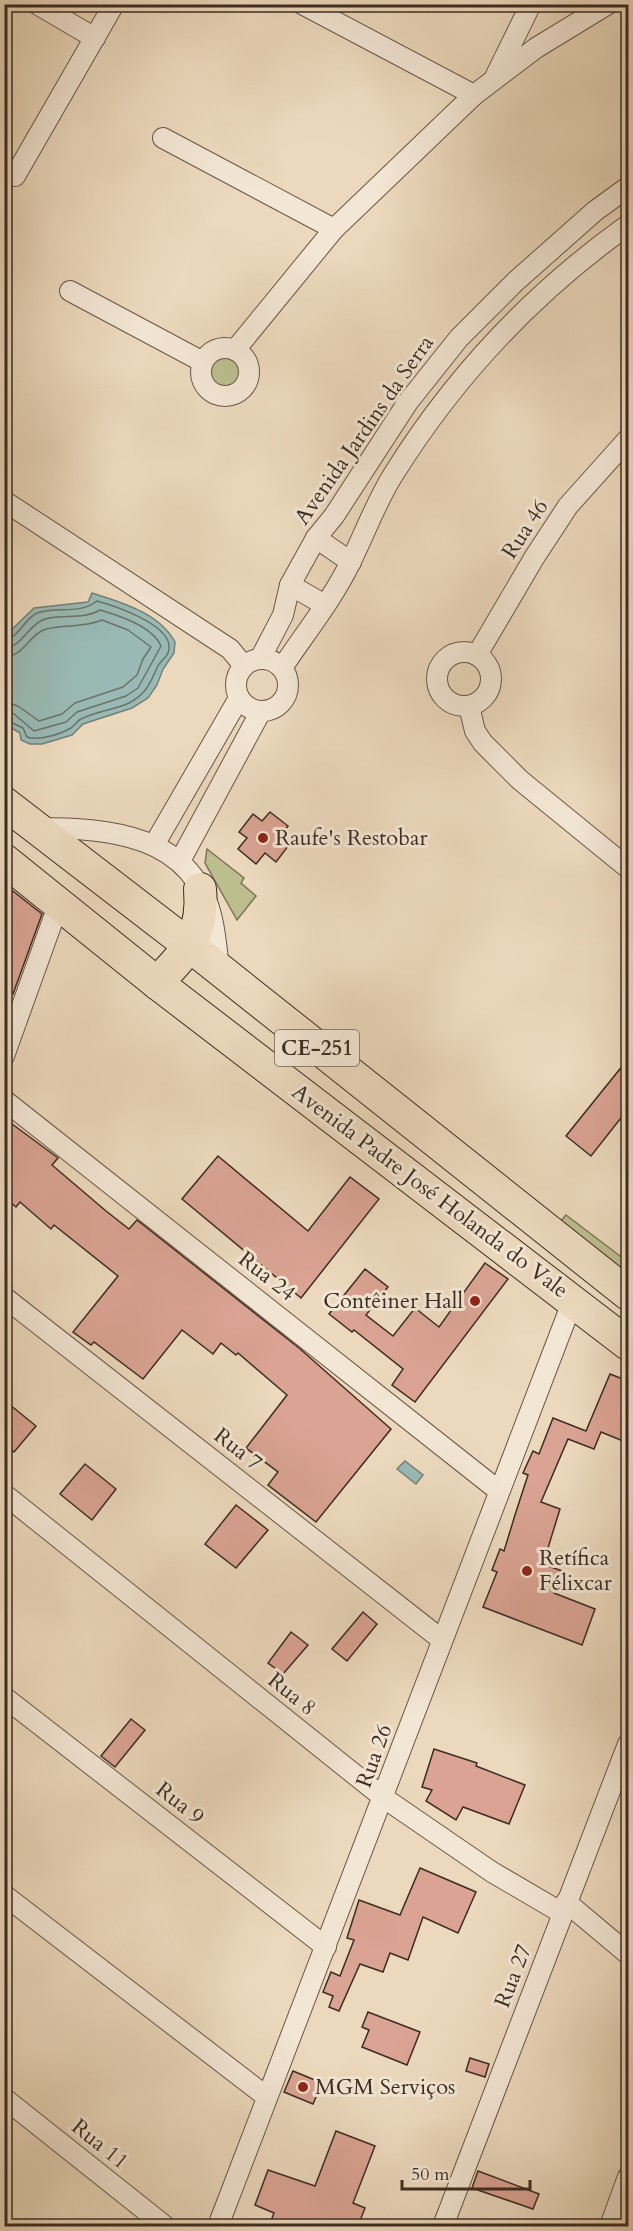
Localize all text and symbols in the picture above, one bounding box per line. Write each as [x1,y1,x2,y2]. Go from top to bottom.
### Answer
street label: Avenida Jardins da Serra [287,329,441,531]
street label: Rua 46 [495,493,555,565]
place label: Raufe's Restobar [275,823,429,853]
marker: Raufe's Restobar [256,831,270,845]
road number: CE-251 [275,1030,359,1066]
street label: Avenida Padre José Holanda do Vale [286,1077,574,1305]
street label: Rua 24 [232,1244,302,1308]
place label: Contêiner Hall [323,1286,463,1316]
marker: Contêiner Hall [468,1294,482,1308]
street label: Rua 7 [207,1421,269,1477]
place label: Retífica Félixcar [539,1543,613,1598]
marker: Retífica Félixcar [520,1564,534,1578]
street label: Rua 8 [262,1665,322,1723]
street label: Rua 26 [349,1720,399,1792]
street label: Rua 9 [149,1775,211,1831]
street label: Rua 27 [487,1940,539,2012]
place label: MGM Serviços [315,2072,455,2102]
marker: MGM Serviços [296,2080,310,2094]
street label: Rua 11 [65,2112,135,2176]
scale bar [402,2153,530,2191]
text: 50 m [411,2162,450,2187]

